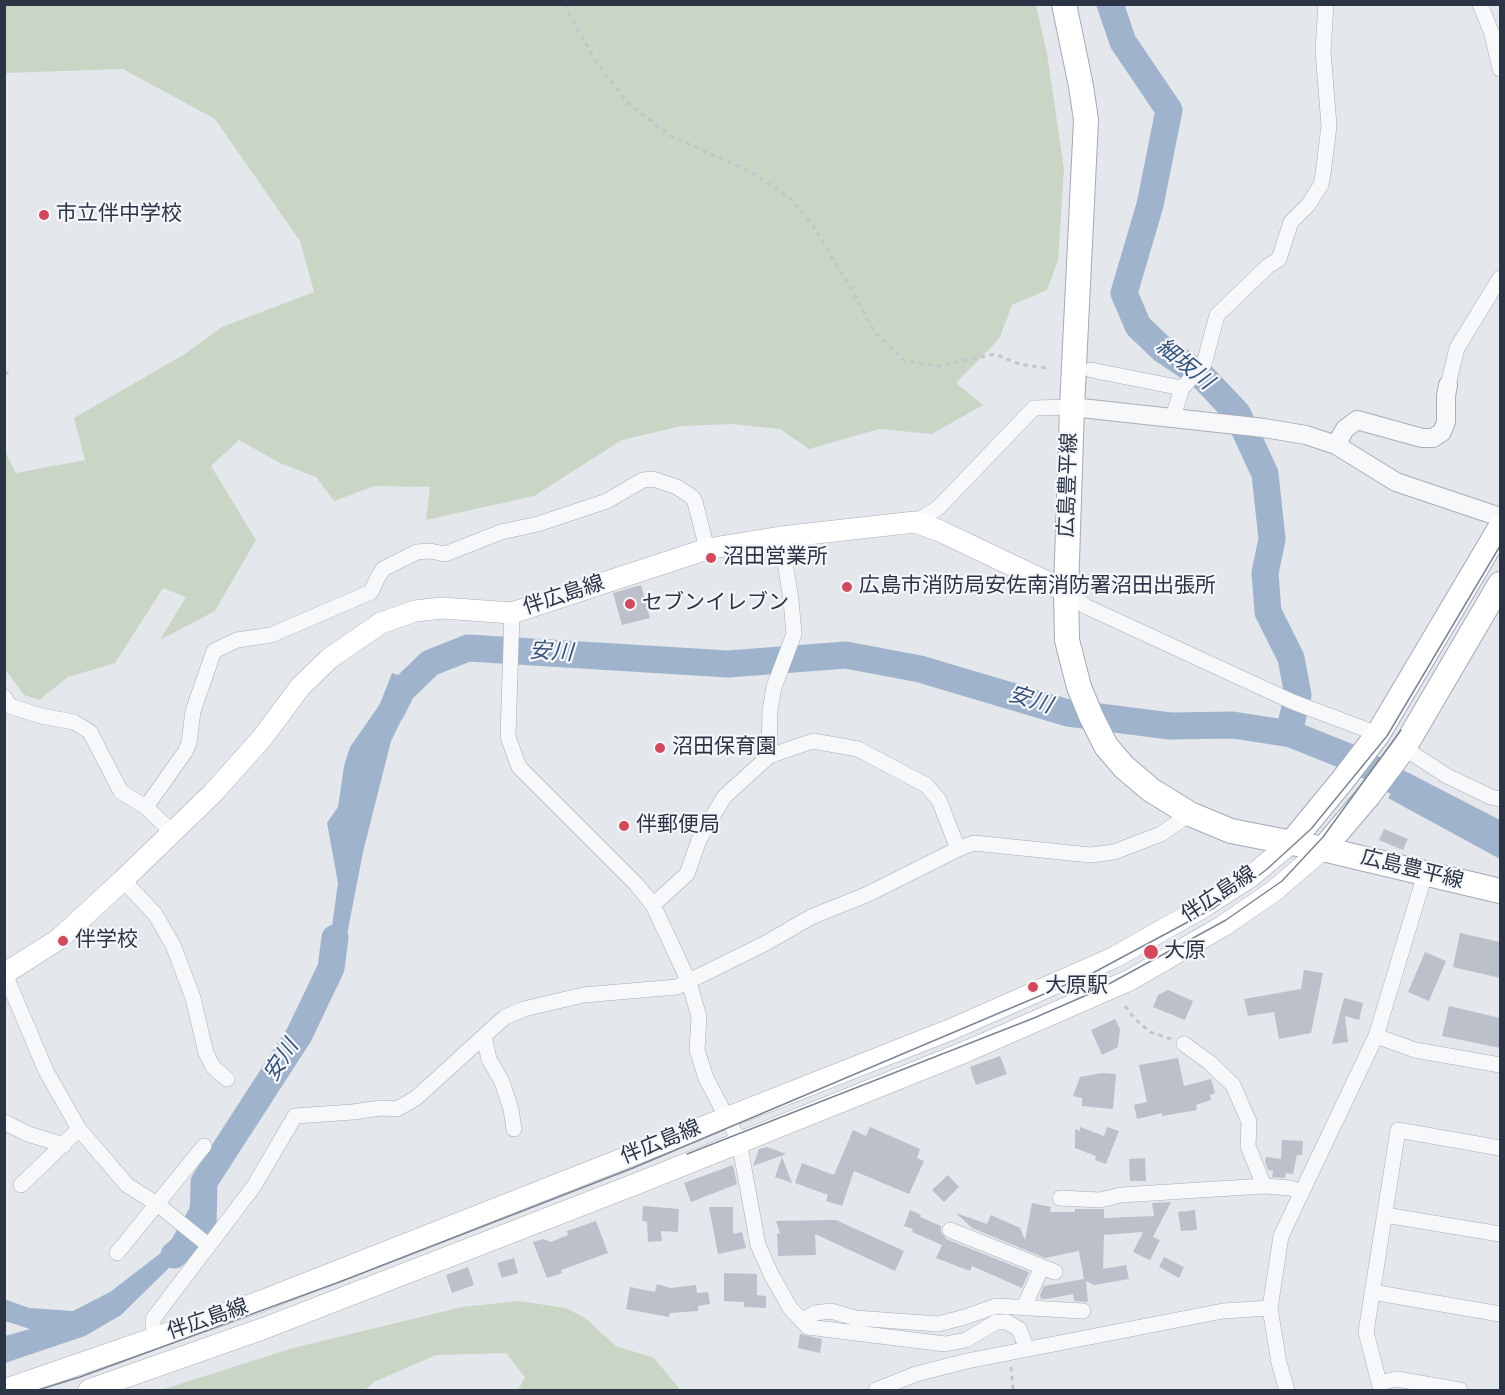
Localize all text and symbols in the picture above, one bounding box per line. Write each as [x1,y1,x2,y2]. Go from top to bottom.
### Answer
place label: 市立伴中学校 [56,202,182,228]
marker: 市立伴中学校 [37,208,51,222]
water label: 細坂川 [1150,334,1218,396]
street label: 広島豊平線 [1055,432,1083,538]
place label: 沼田営業所 [723,545,828,571]
marker: 沼田営業所 [704,551,718,565]
street label: 伴広島線 [520,571,608,621]
place label: 広島市消防局安佐南消防署沼田出張所 [859,574,1216,600]
marker: 広島市消防局安佐南消防署沼田出張所 [840,580,854,594]
place label: セブンイレブン [642,591,789,617]
marker: セブンイレブン [623,597,637,611]
water label: 安川 [528,639,574,667]
water label: 安川 [1005,682,1055,720]
place label: 沼田保育園 [672,735,777,761]
marker: 沼田保育園 [653,741,667,755]
place label: 伴郵便局 [636,813,720,839]
marker: 伴郵便局 [617,819,631,833]
street label: 広島豊平線 [1358,845,1466,895]
street label: 伴広島線 [1177,862,1261,928]
place label: 伴学校 [75,928,138,954]
marker: 伴学校 [56,934,70,948]
place label: 大原 [1164,939,1206,965]
marker: 大原 [1142,943,1160,961]
place label: 大原駅 [1045,974,1108,1000]
marker: 大原駅 [1026,980,1040,994]
water label: 安川 [259,1035,305,1087]
street label: 伴広島線 [617,1116,705,1170]
street label: 伴広島線 [164,1294,252,1346]

